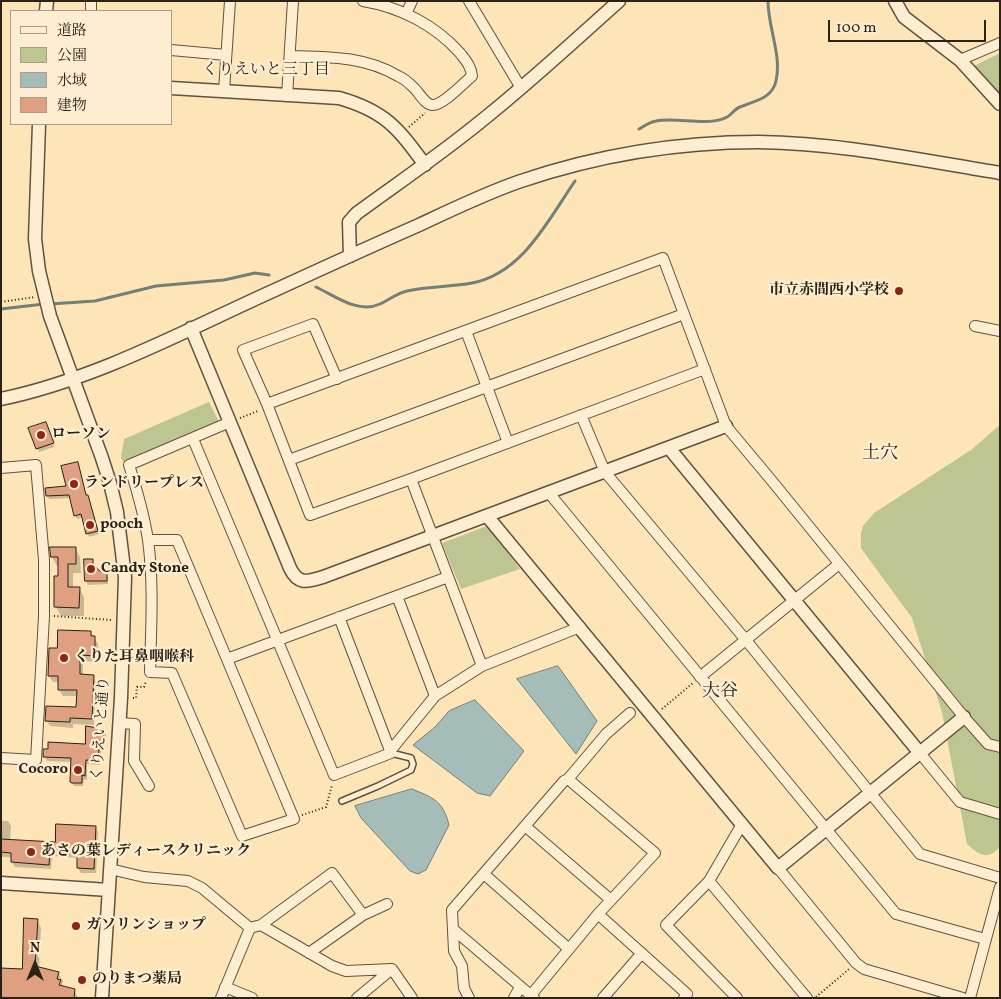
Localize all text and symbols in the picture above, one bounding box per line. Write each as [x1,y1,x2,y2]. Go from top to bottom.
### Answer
legend [10,10,172,125]
scale bar [831,10,988,42]
text: 100 m [836,18,876,39]
text: 道路 [57,21,87,42]
text: 公園 [57,46,87,67]
district label: くりえいと三丁目 [202,61,330,81]
text: 水域 [57,71,87,92]
text: 建物 [57,96,87,117]
place label: 市立赤間西小学校 [769,282,889,300]
marker: 市立赤間西小学校 [893,285,905,297]
place label: ローソン [51,426,111,444]
marker: ローソン [35,429,47,441]
district label: 土穴 [862,444,898,466]
place label: ランドリープレス [84,475,204,493]
marker: ランドリープレス [68,478,80,490]
place label: pooch [100,516,143,534]
marker: pooch [84,519,96,531]
place label: Candy Stone [101,560,189,578]
marker: Candy Stone [85,563,97,575]
place label: くりた耳鼻咽喉科 [74,649,194,667]
marker: くりた耳鼻咽喉科 [58,652,70,664]
street label: くりえいと通り [89,676,115,782]
district label: 大谷 [702,682,738,704]
place label: Cocoro [19,761,68,779]
marker: Cocoro [72,764,84,776]
place label: あさの葉レディースクリニック [41,843,251,861]
marker: あさの葉レディースクリニック [25,846,37,858]
place label: ガソリンショップ [86,917,206,935]
marker: ガソリンショップ [70,920,82,932]
north arrow [10,939,60,989]
text: N [30,939,40,958]
place label: のりまつ薬局 [92,971,182,989]
marker: のりまつ薬局 [76,974,88,986]

